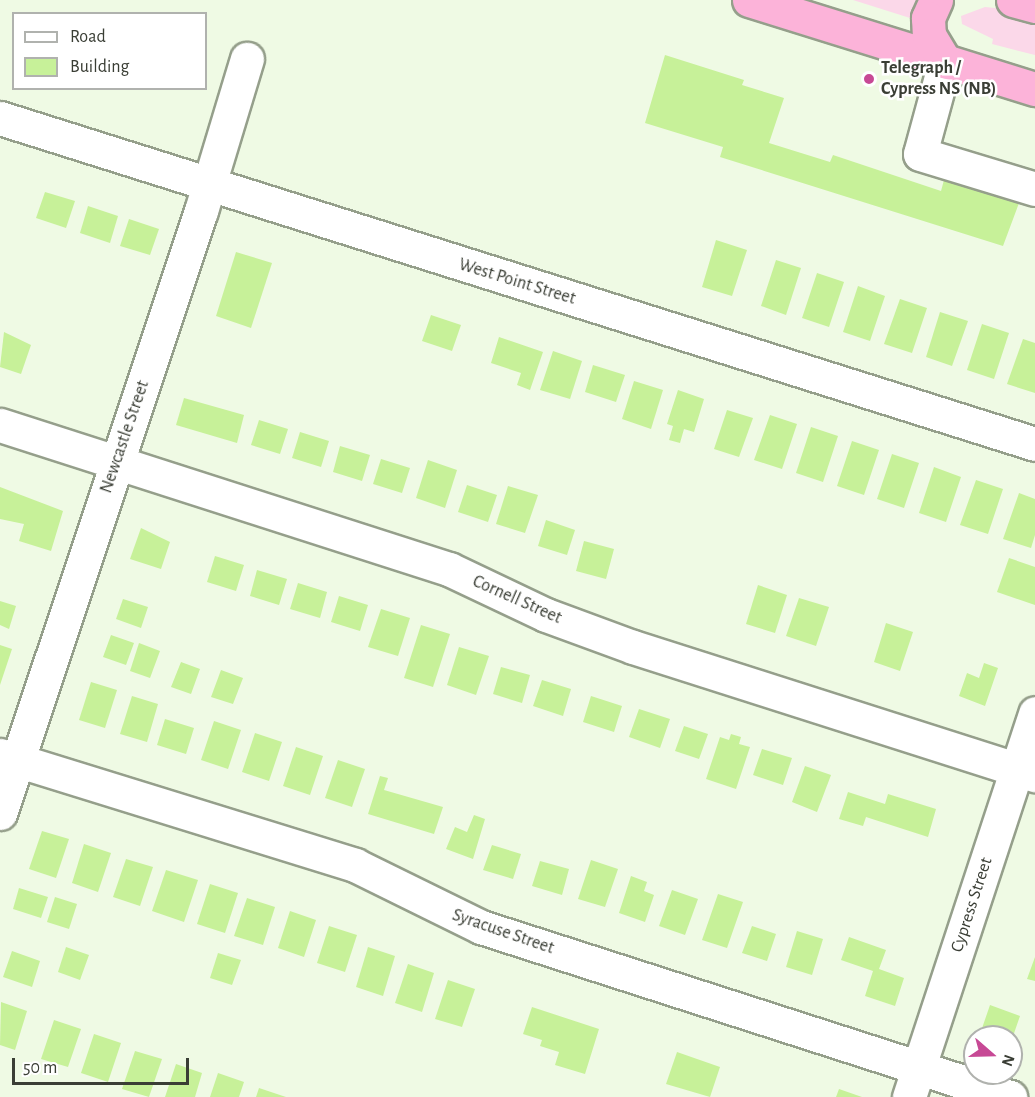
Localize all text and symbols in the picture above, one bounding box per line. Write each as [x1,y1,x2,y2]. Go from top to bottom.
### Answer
legend [12,12,207,90]
text: Road [70,28,106,46]
text: Building [70,58,129,76]
place label: Telegraph / Cypress NS (NB) [881,58,997,100]
marker: Telegraph / Cypress NS (NB) [862,72,876,86]
street label: West Point Street [456,254,578,310]
street label: Newcastle Street [96,378,154,496]
street label: Cornell Street [469,571,565,629]
street label: Cypress Street [946,855,998,955]
street label: Syracuse Street [449,905,557,959]
north arrow [963,1025,1023,1085]
scale bar [15,1046,192,1084]
text: N [999,1053,1017,1068]
text: 50 m [23,1059,57,1077]

